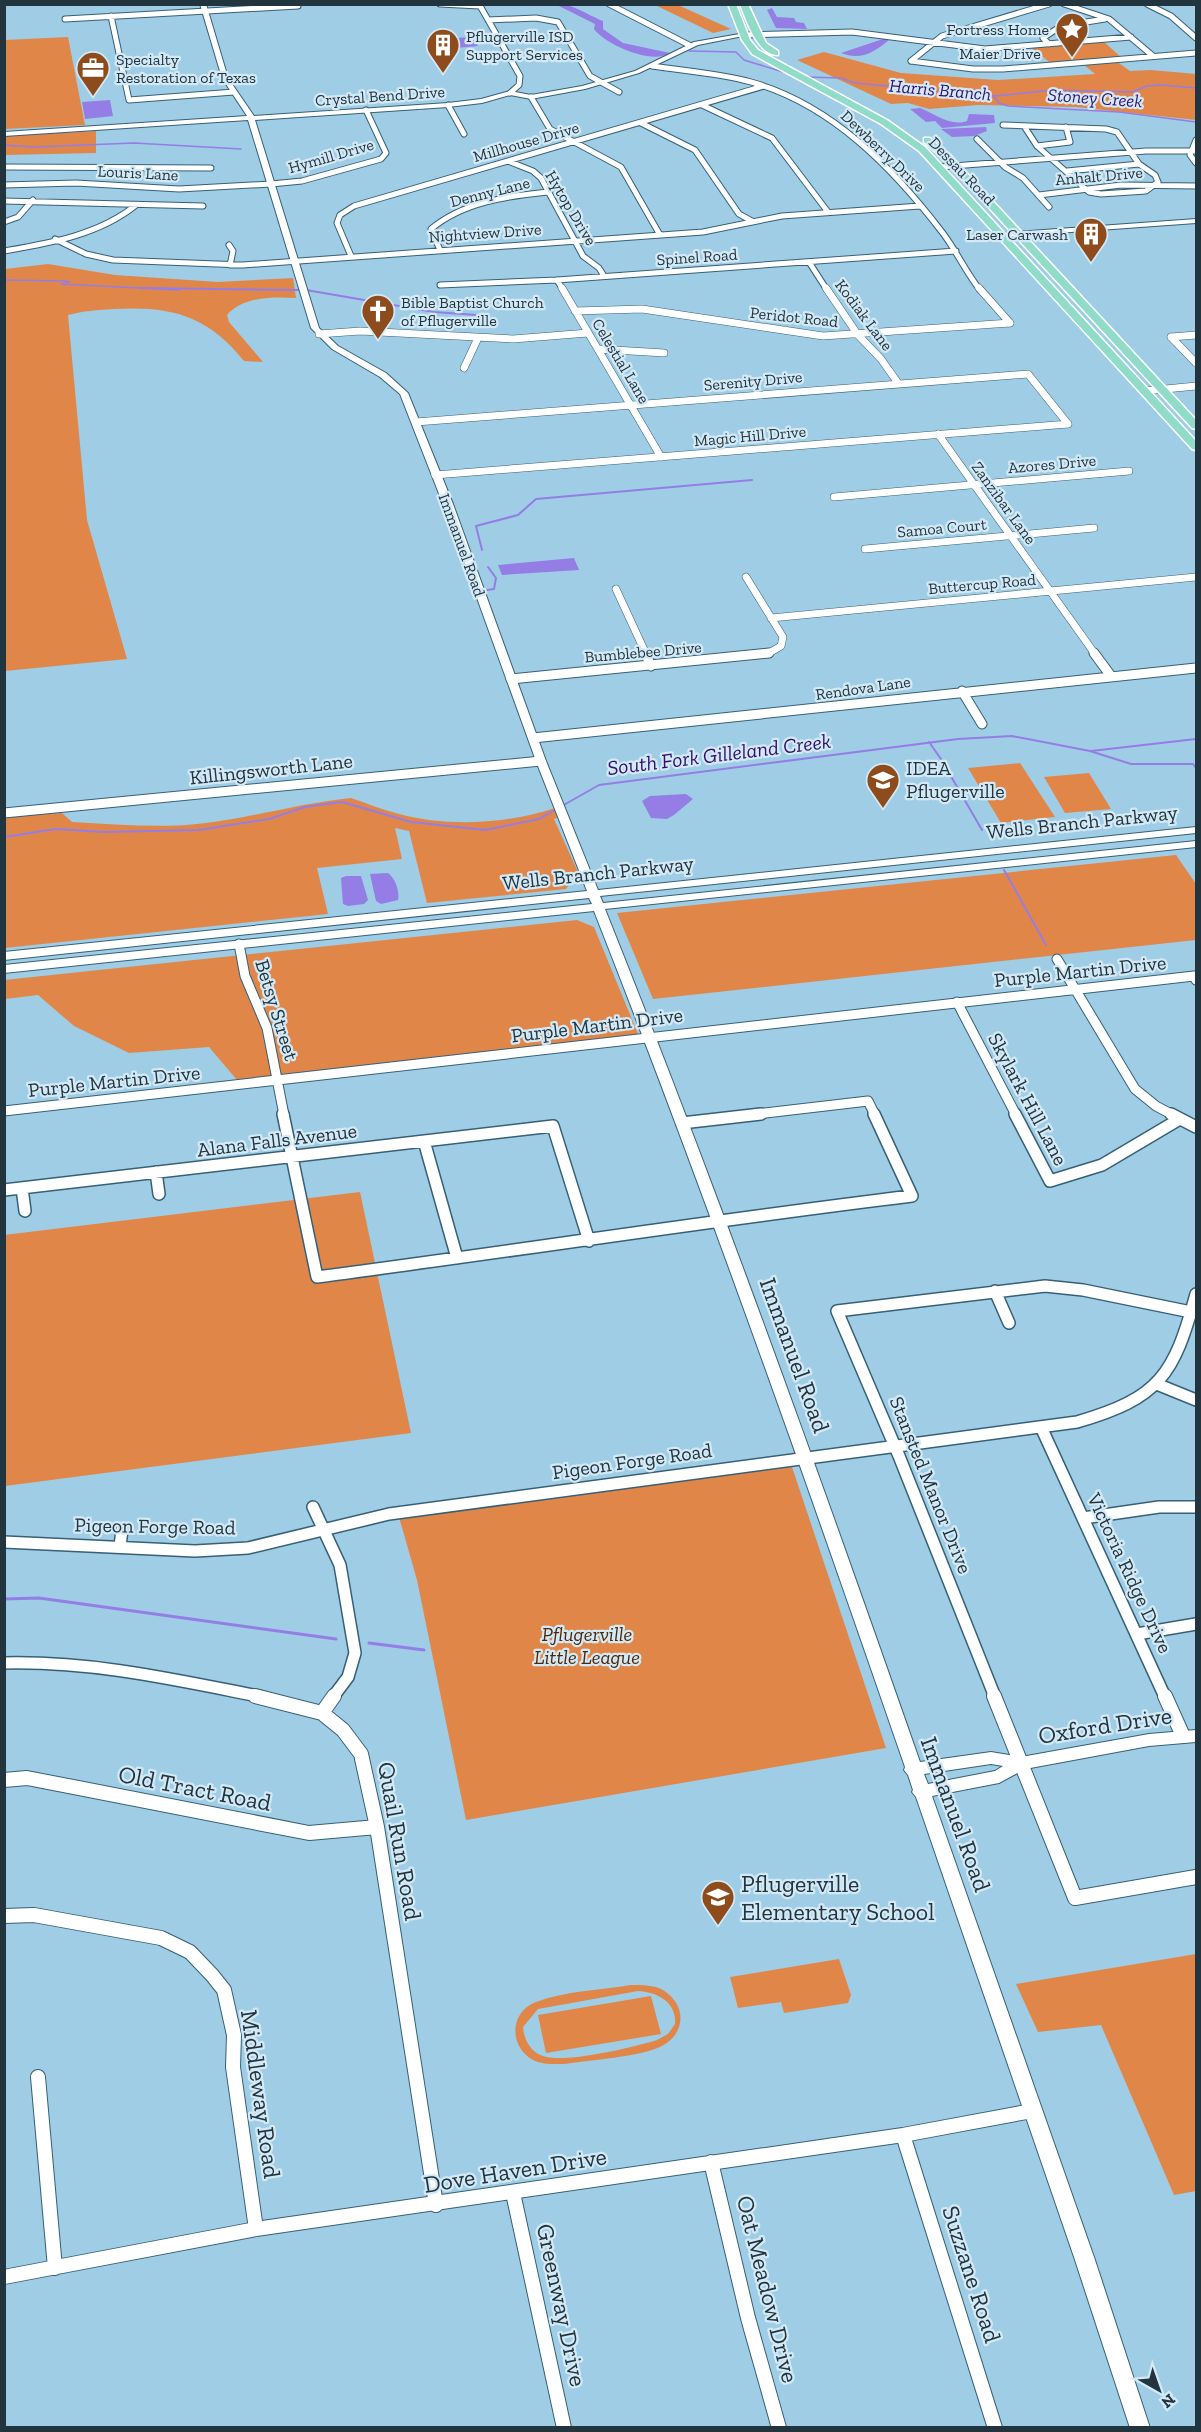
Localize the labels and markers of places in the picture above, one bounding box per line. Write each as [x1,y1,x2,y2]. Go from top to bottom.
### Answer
place icon: Fortress Home [1054,11,1090,58]
place label: Fortress Home [946,20,1049,39]
building icon: Pflugerville ISD Support Services [425,27,461,74]
place label: Pflugerville ISD Support Services [466,27,583,64]
office icon: Specialty Restoration of Texas [75,50,111,97]
place label: Specialty Restoration of Texas [116,50,256,87]
building icon: Laser Carwash [1073,216,1109,263]
place label: Laser Carwash [966,225,1068,244]
church icon: Bible Baptist Church of Pflugerville [360,293,396,340]
place label: Bible Baptist Church of Pflugerville [401,293,544,330]
place label: IDEA Pflugerville [906,756,1005,803]
school or university icon: IDEA Pflugerville [865,762,901,809]
place label: Pflugerville Elementary School [741,1869,935,1926]
school or university icon: Pflugerville Elementary School [700,1879,736,1926]

